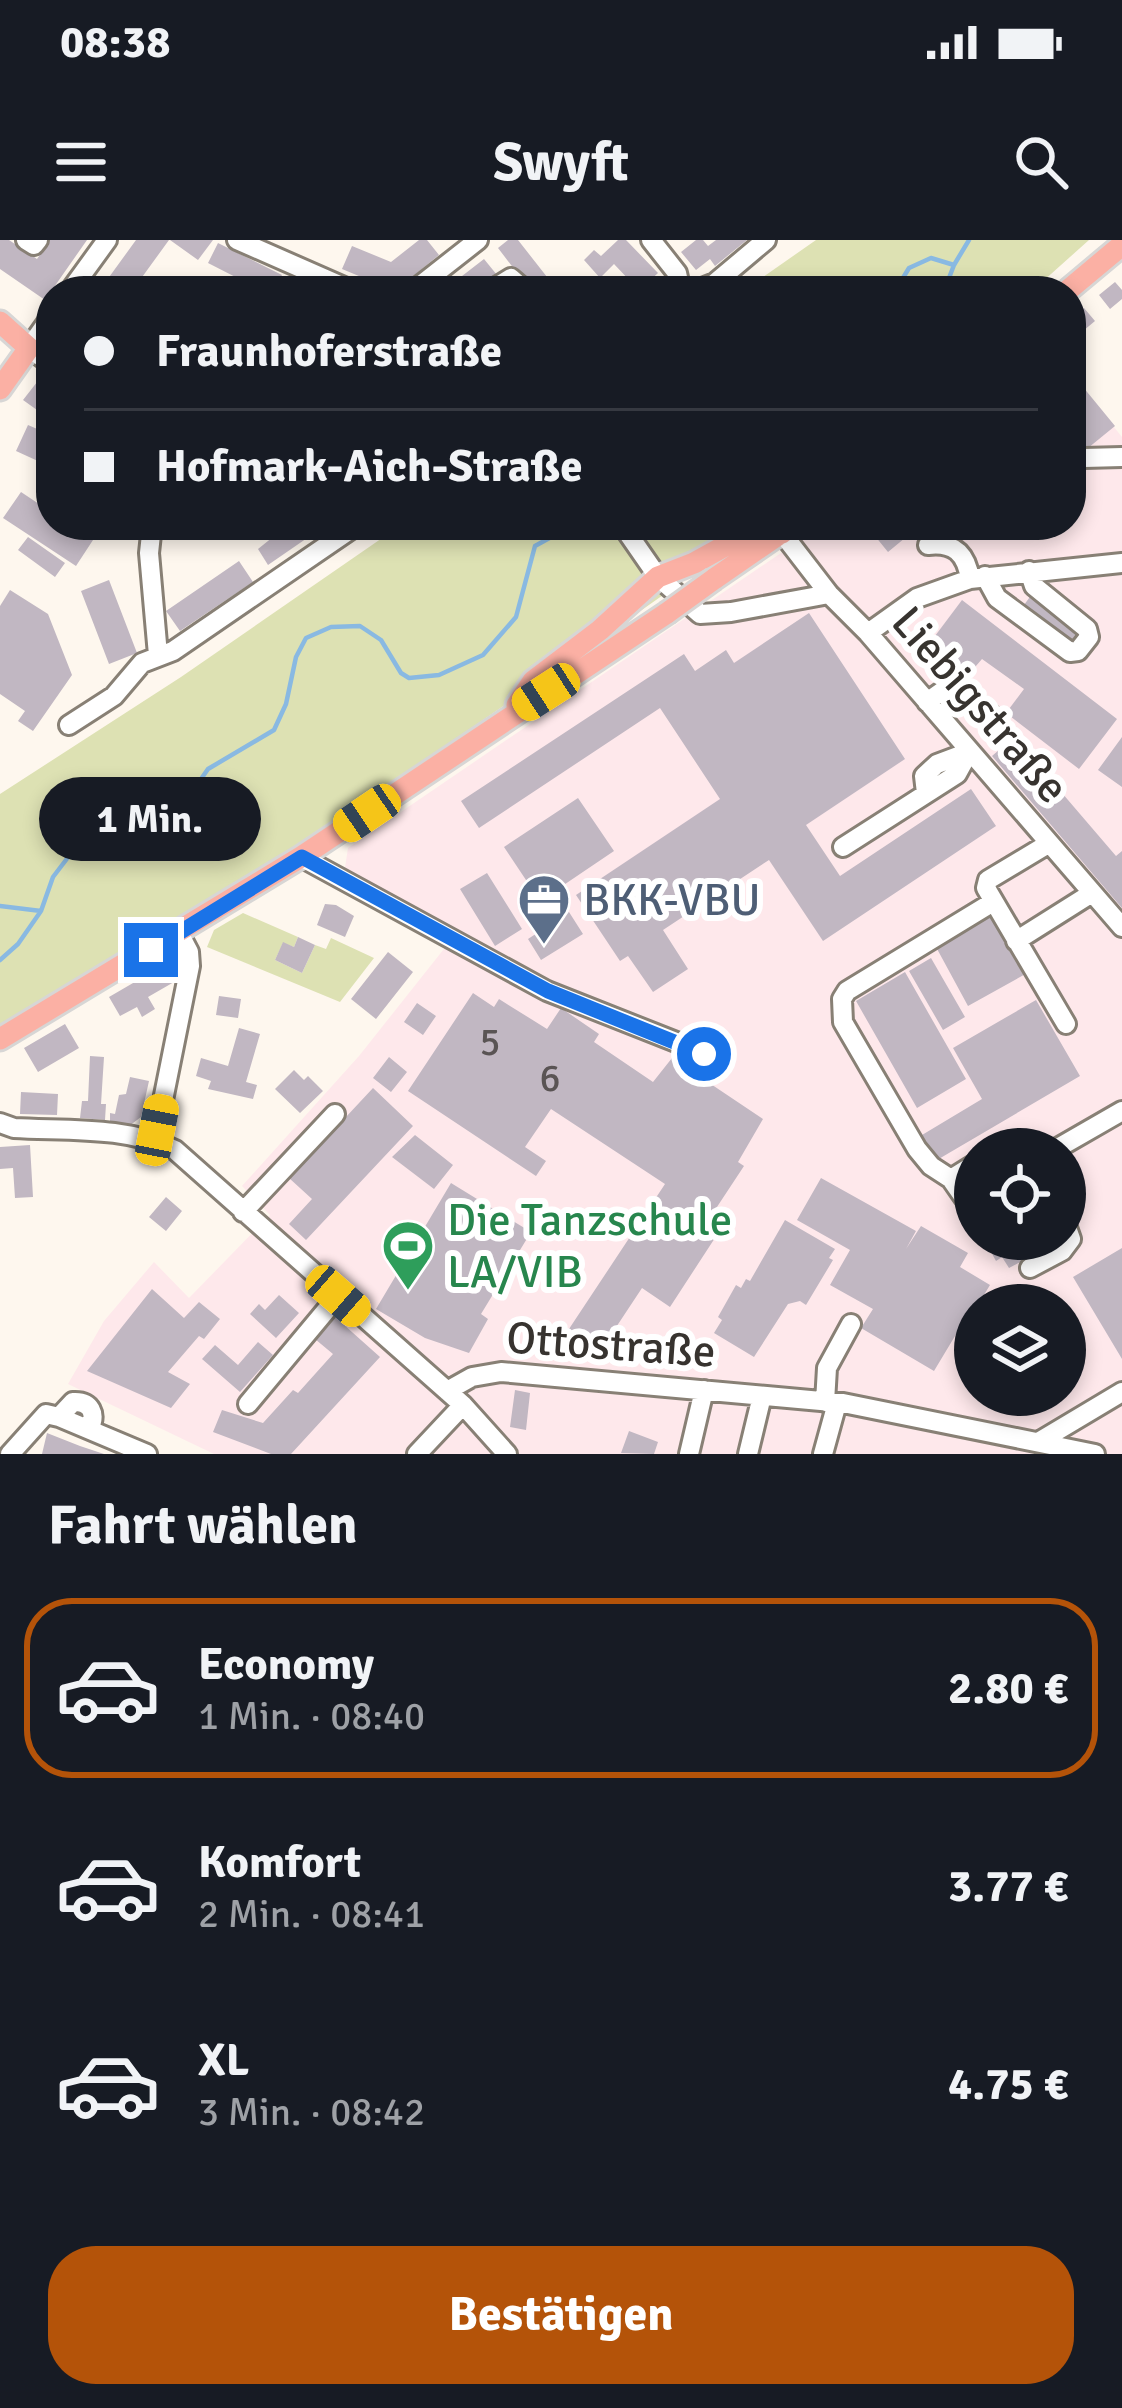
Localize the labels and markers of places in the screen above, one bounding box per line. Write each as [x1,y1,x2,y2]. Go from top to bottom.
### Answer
office icon: BKK-VBU [516,872,572,946]
place label: BKK-VBU [583,873,761,928]
place label: Die Tanzschule LA/VIB [447,1193,732,1300]
sports icon: Die Tanzschule LA/VIB [380,1218,436,1292]

